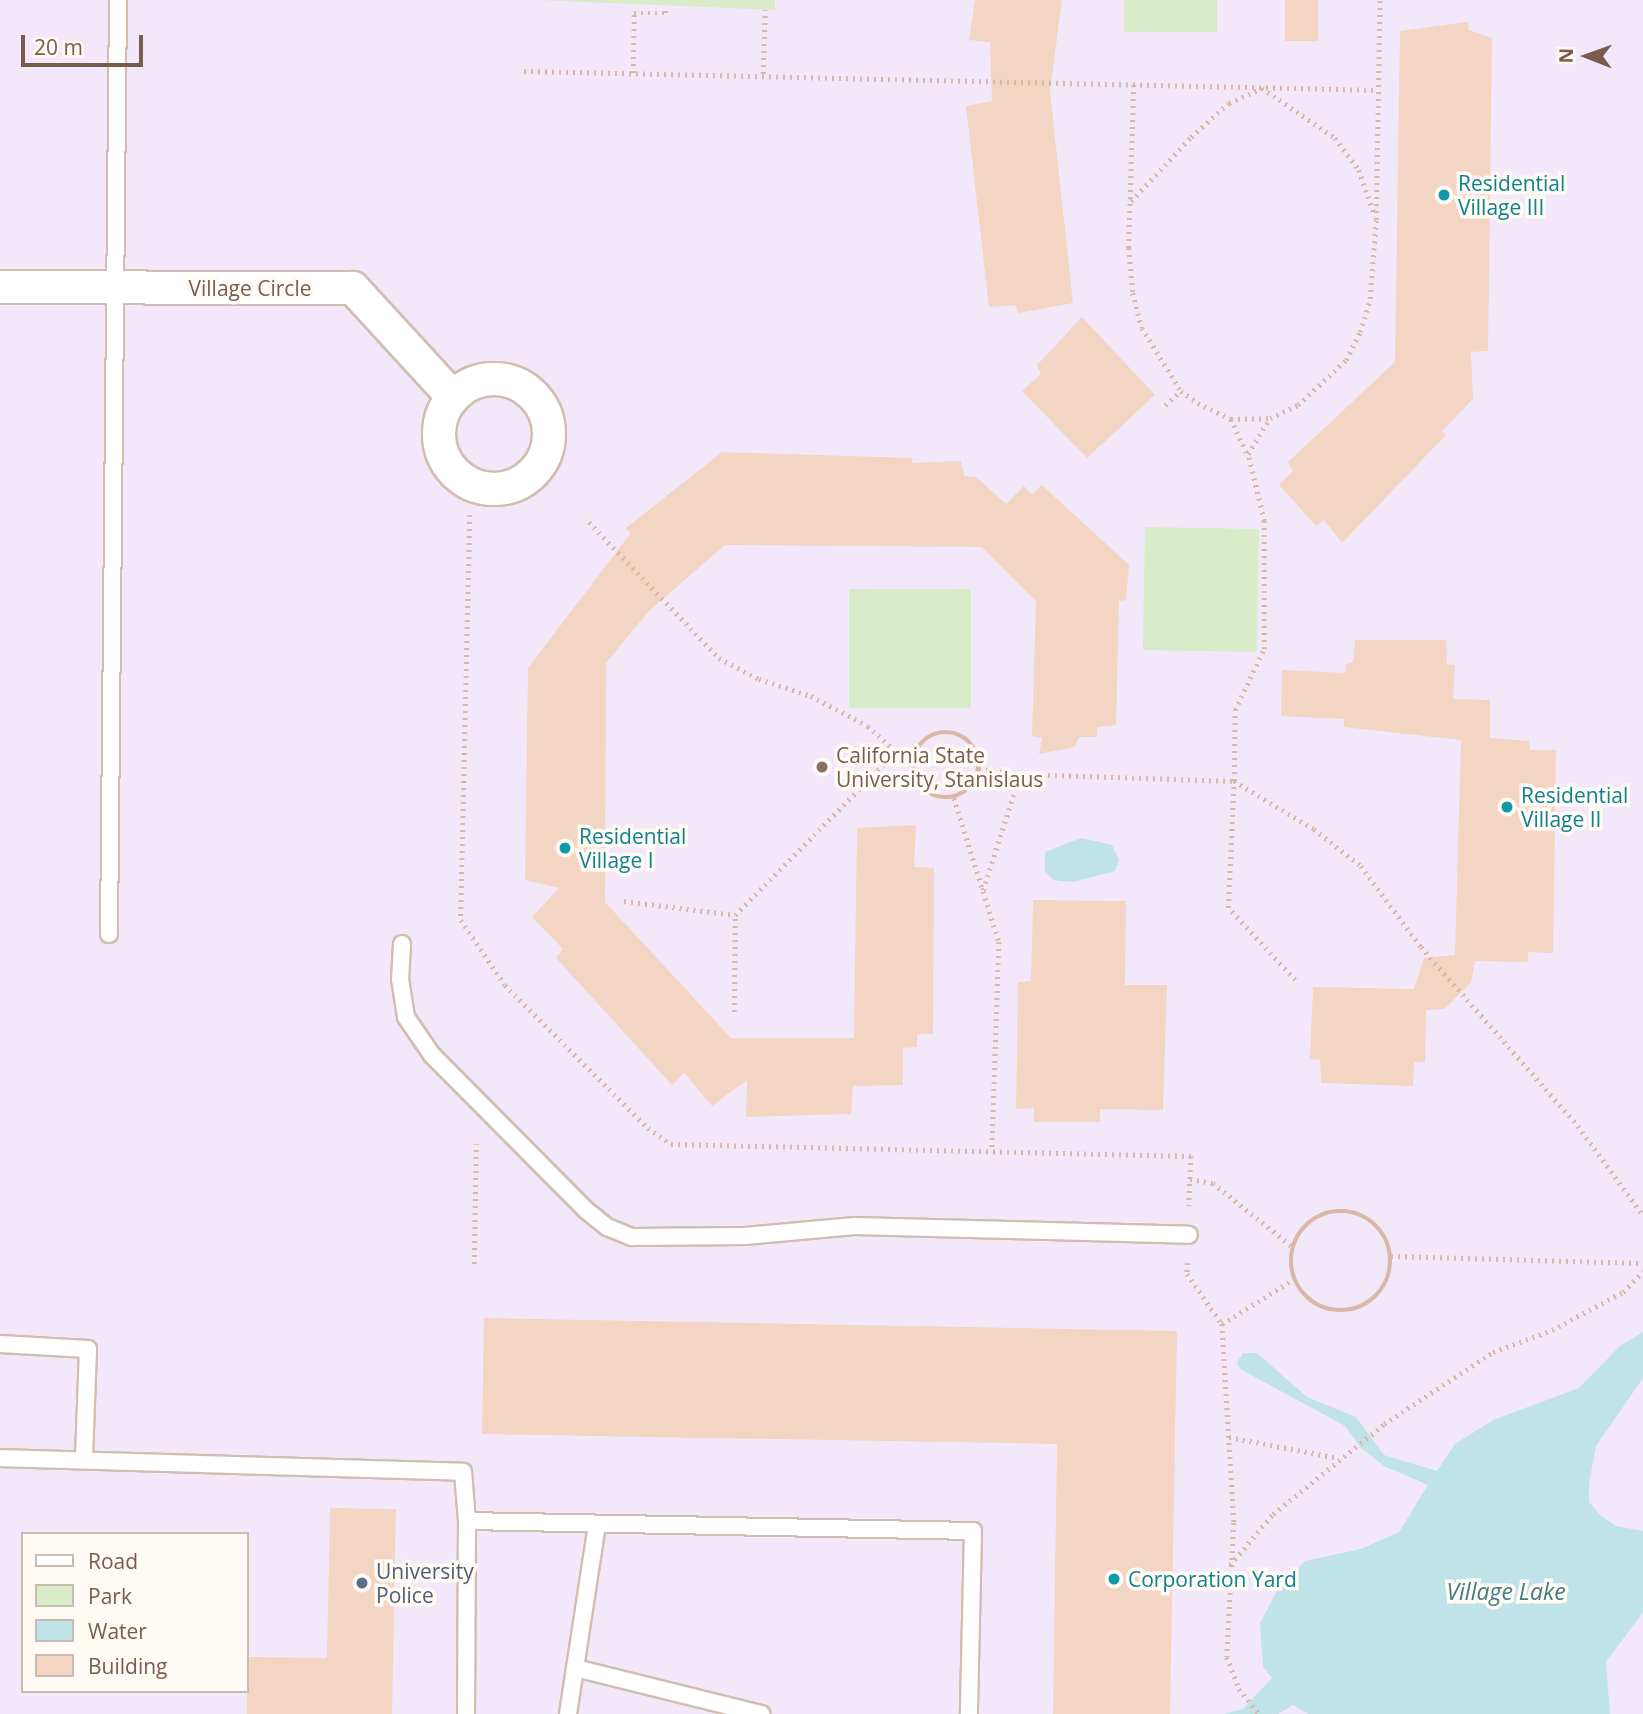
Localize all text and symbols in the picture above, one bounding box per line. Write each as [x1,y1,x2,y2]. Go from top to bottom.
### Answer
scale bar [24,21,147,65]
north arrow [1552,21,1622,91]
text: 20 m [34,33,83,61]
text: N [1553,48,1579,64]
place label: Residential Village III [1458,170,1565,220]
marker: Residential Village III [1436,187,1452,203]
street label: Village Circle [188,275,312,301]
place label: California State University, Stanislaus [836,742,1043,792]
marker: California State University, Stanislaus [814,759,830,775]
place label: Residential Village II [1521,782,1628,832]
marker: Residential Village II [1499,799,1515,815]
place label: Residential Village I [579,823,686,873]
marker: Residential Village I [557,840,573,856]
legend [21,1532,248,1693]
text: Road [88,1547,138,1575]
place label: University Police [376,1558,474,1608]
place label: Corporation Yard [1128,1566,1297,1592]
marker: Corporation Yard [1106,1571,1122,1587]
marker: University Police [354,1575,370,1591]
water label: Village Lake [1446,1577,1566,1605]
text: Park [88,1582,132,1610]
text: Water [88,1617,147,1645]
text: Building [88,1652,167,1680]

